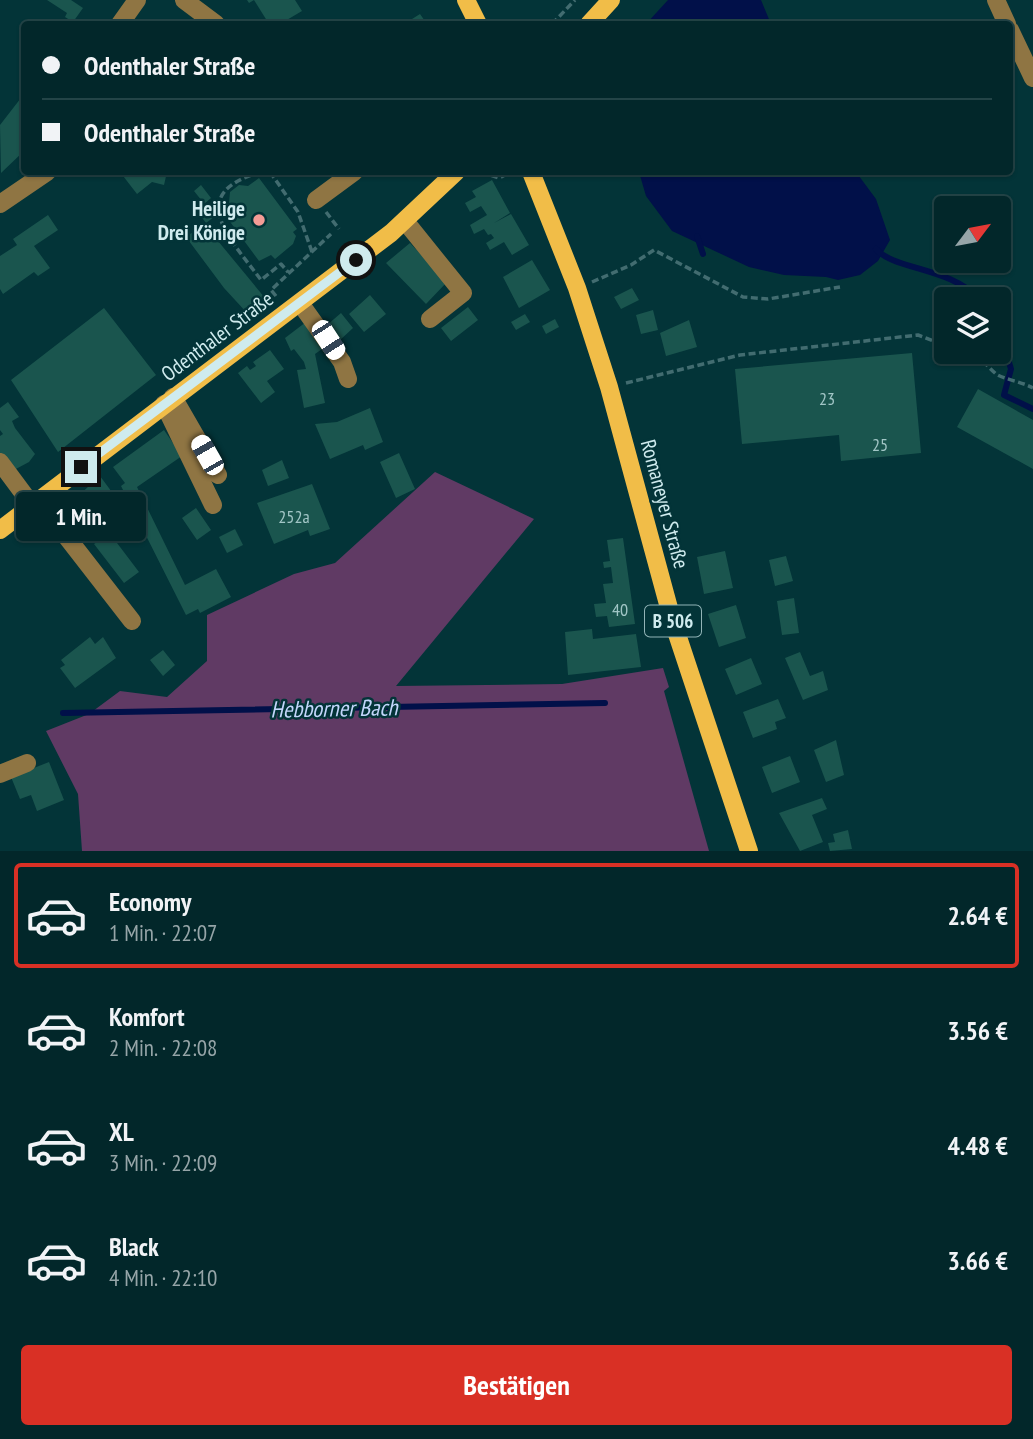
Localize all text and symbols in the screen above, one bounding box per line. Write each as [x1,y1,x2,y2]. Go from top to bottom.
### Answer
text: Odenthaler Straße [84,49,256,82]
text: Odenthaler Straße [84,116,256,149]
place label: Heilige Drei Könige [158,195,245,246]
north arrow [934,196,1012,273]
map controls [934,196,1011,364]
marker: Heilige Drei Könige [251,212,267,228]
route start [340,244,372,276]
street label: Odenthaler Straße [156,285,278,387]
button: layers [934,287,1011,364]
car [308,317,349,363]
house number: 23 [819,387,835,410]
car [188,432,227,478]
house number: 25 [872,433,888,456]
street label: Romaneyer Straße [635,436,695,572]
route end [65,451,97,483]
callout: 1 Min. [16,491,146,540]
text: 1 Min. [55,502,107,531]
house number: 252a [278,505,310,528]
house number: 40 [612,598,628,621]
road number: B 506 [645,606,701,636]
water label: Hebborner Bach [270,692,400,724]
icon: car [25,884,88,947]
text: Economy [109,885,191,918]
text: 2.64 € [947,899,1008,932]
text: 1 Min. · 22:07 [109,918,217,947]
icon: car [25,999,88,1062]
text: Komfort [109,1000,185,1033]
text: 3.56 € [947,1014,1008,1047]
text: 2 Min. · 22:08 [109,1033,217,1062]
icon: car [25,1114,88,1177]
text: XL [109,1115,134,1148]
text: 4.48 € [947,1129,1008,1162]
text: 3 Min. · 22:09 [109,1148,217,1177]
icon: car [25,1229,88,1292]
text: Black [109,1230,159,1263]
text: 3.66 € [947,1244,1008,1277]
text: 4 Min. · 22:10 [109,1263,217,1292]
button: Bestätigen [21,1345,1012,1425]

